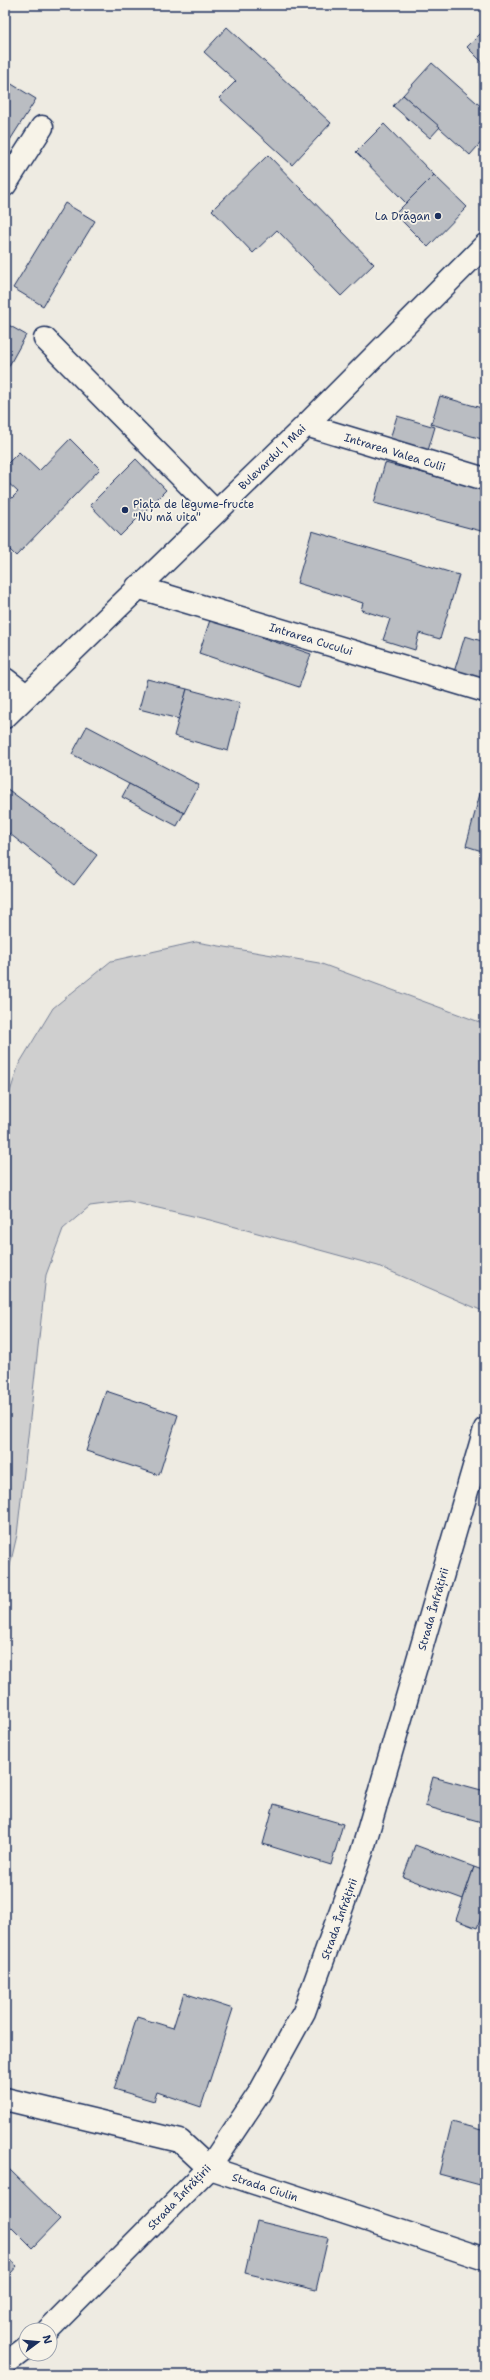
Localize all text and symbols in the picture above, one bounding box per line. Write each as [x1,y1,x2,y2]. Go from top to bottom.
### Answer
place label: La Drăgan [375,209,430,224]
marker: La Drăgan [433,211,443,221]
street label: Bulevardul 1 Mai [235,421,309,493]
street label: Intrarea Valea Culii [342,430,447,475]
place label: Piața de legume-fructe "Nu mă uita" [133,497,254,525]
marker: Piața de legume-fructe "Nu mă uita" [120,505,130,515]
street label: Intrarea Cucului [267,620,354,659]
street label: Strada Înfrățirii [414,1566,452,1652]
street label: Strada Înfrățirii [317,1876,361,1962]
street label: Strada Înfrățirii [144,2161,214,2233]
street label: Strada Ciulin [230,2170,300,2205]
north arrow [18,2322,58,2362]
text: N [39,2333,56,2346]

